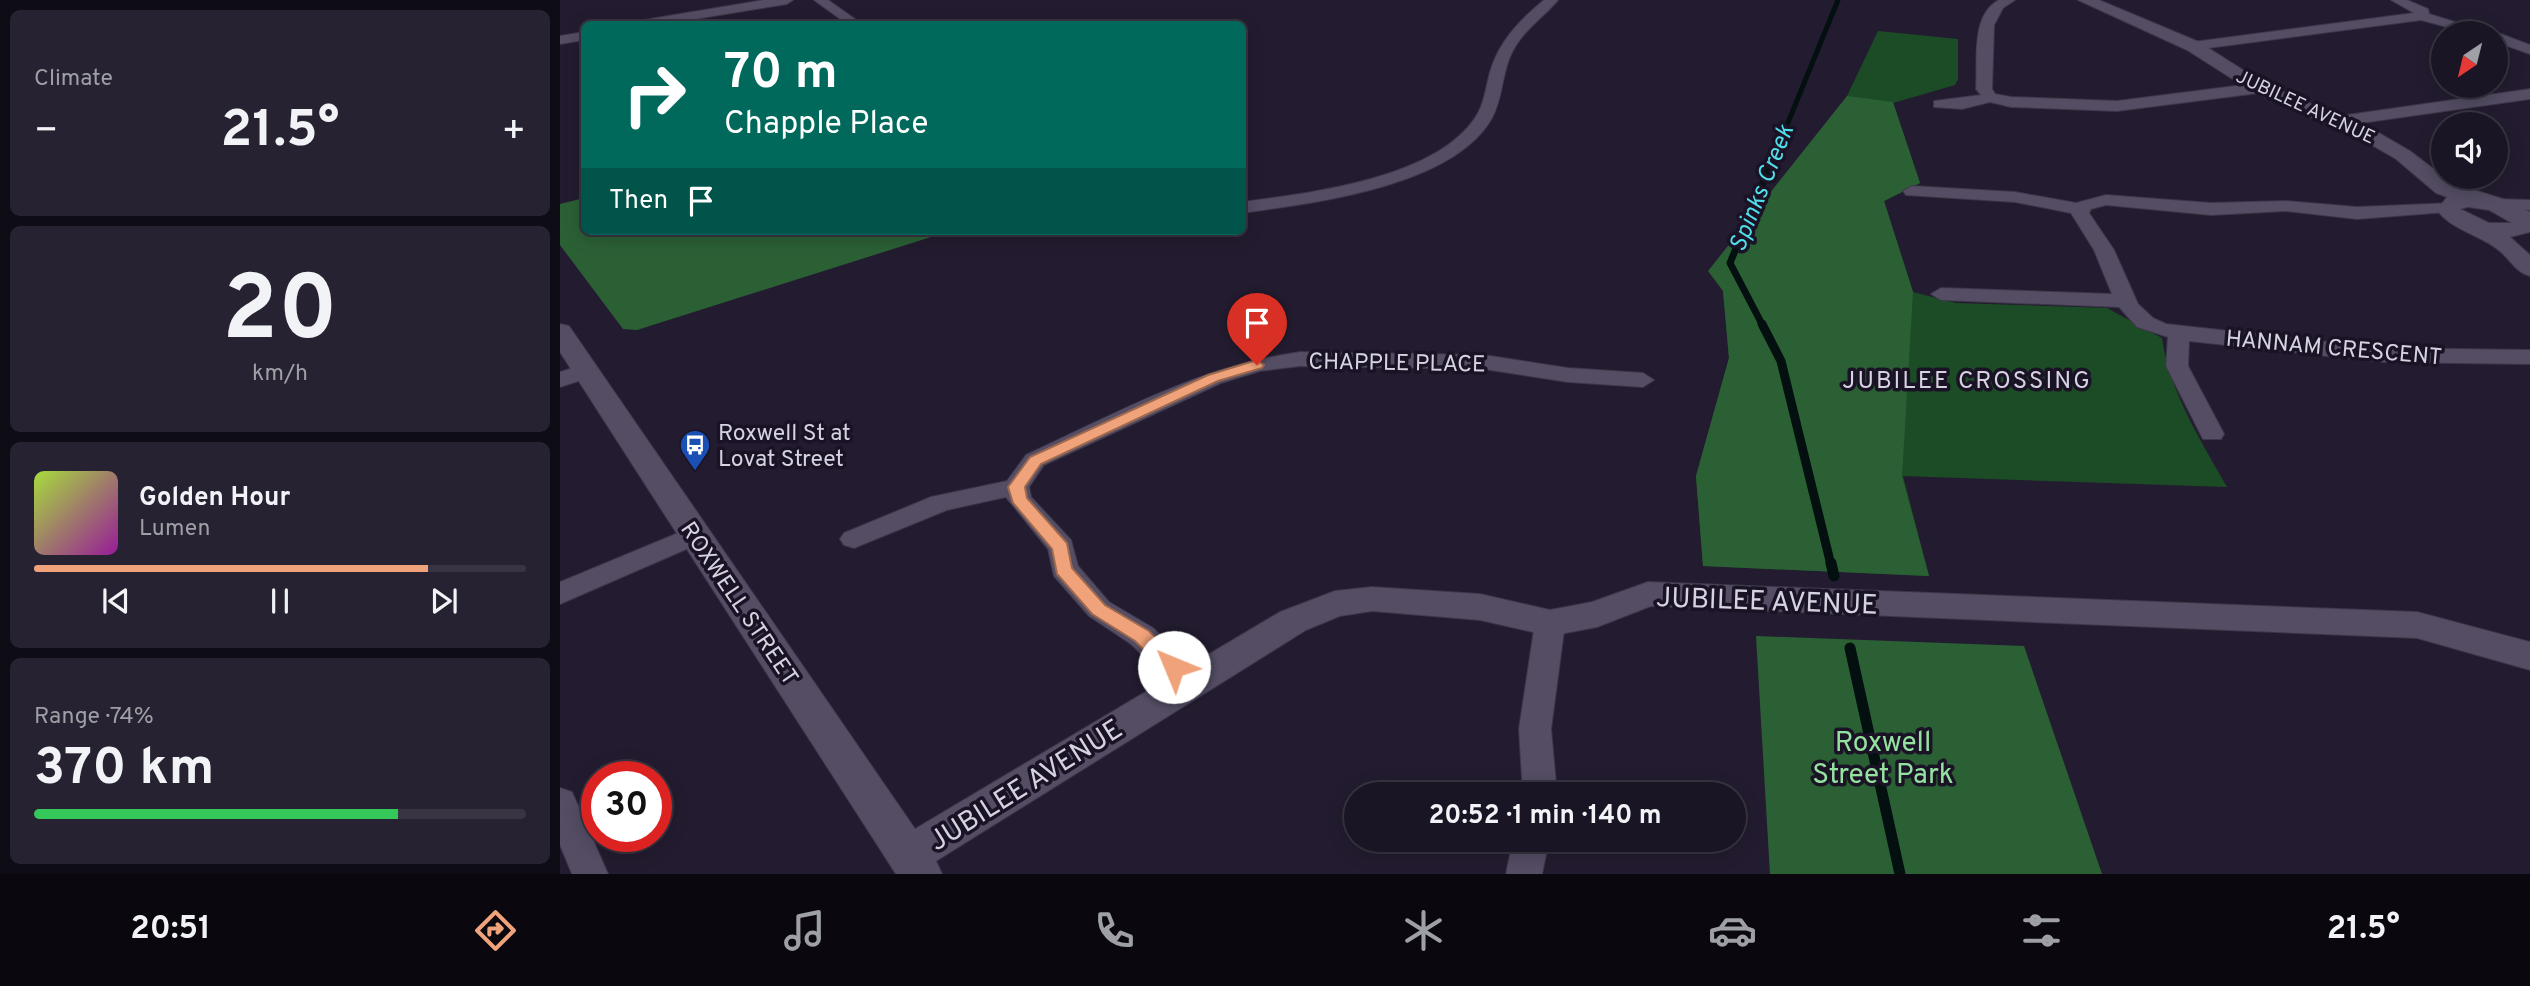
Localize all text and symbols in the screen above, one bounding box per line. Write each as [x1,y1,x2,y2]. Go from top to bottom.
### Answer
north arrow [2431,21,2508,98]
map controls [2431,21,2508,189]
text: 70 m [724,44,838,106]
icon: right [609,49,700,140]
text: Climate [34,65,113,94]
street label: JUBILEE AVENUE [2232,65,2378,150]
text: 21.5° [221,99,339,165]
text: Chapple Place [724,105,929,145]
text: − [34,108,59,157]
text: + [501,108,526,157]
button: sound [2431,112,2508,189]
water label: Spinks Creek [1724,120,1802,257]
icon: arrive [682,182,720,220]
text: Then [609,185,668,218]
text: 20 [222,257,338,372]
pin [1227,293,1287,365]
icon: arrive [1238,304,1276,342]
street label: HANNAM CRESCENT [2224,326,2443,373]
street label: CHAPPLE PLACE [1308,348,1486,381]
text: km/h [252,360,308,389]
district label: JUBILEE CROSSING [1842,367,2092,397]
place label: Roxwell St at Lovat Street [718,420,851,475]
bus stop icon: Roxwell St at Lovat Street [678,428,712,472]
text: Golden Hour [139,482,290,515]
text: Lumen [139,515,210,544]
street label: ROXWELL STREET [672,517,803,692]
street label: JUBILEE AVENUE [1655,581,1878,625]
icon: previous [97,582,135,620]
icon: pause [261,582,299,620]
icon: next [425,582,463,620]
position arrow [1137,630,1211,704]
text: Range · 74% [34,703,154,732]
street label: JUBILEE AVENUE [923,713,1130,861]
park label: Roxwell Street Park [1812,726,1954,794]
text: 370 km [34,737,214,803]
speed limit sign: 30 [581,761,672,852]
text: 20:52 · 1 min · 140 m [1428,800,1662,833]
icon: directions [471,906,520,955]
icon: music [780,906,829,955]
icon: phone [1090,906,1139,955]
icon: climate [1399,906,1448,955]
icon: car [1708,906,1757,955]
icon: filters [2017,906,2066,955]
text: 20:51 [130,910,211,950]
text: 21.5° [2327,910,2400,950]

